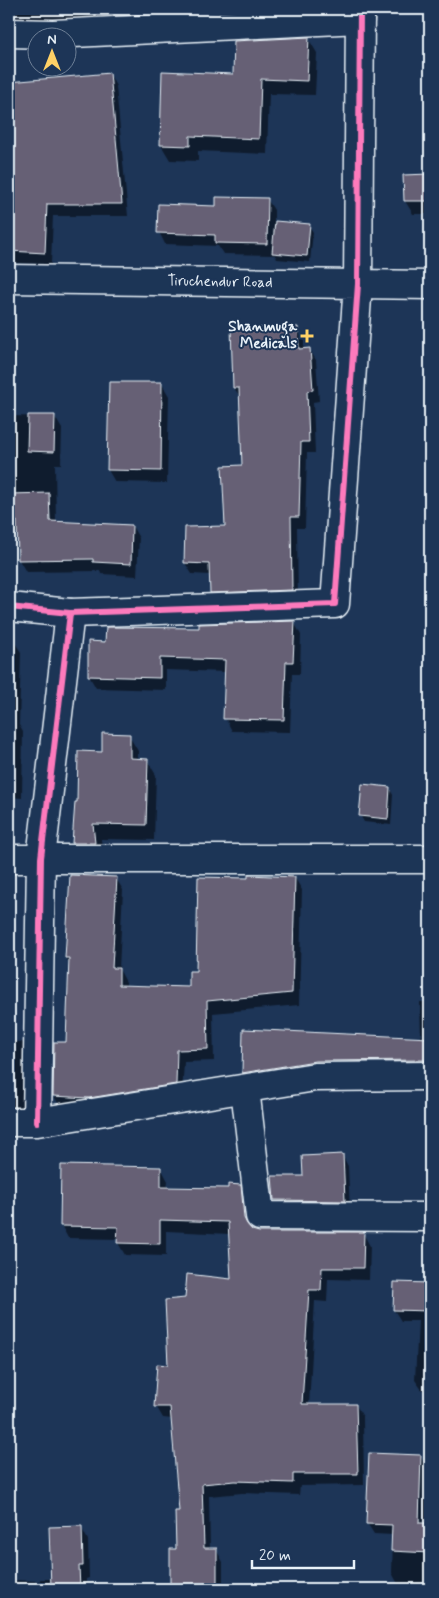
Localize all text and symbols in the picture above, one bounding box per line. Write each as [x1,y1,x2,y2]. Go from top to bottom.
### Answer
north arrow [28,28,78,78]
text: N [47,31,57,49]
street label: Tiruchendur Road [167,271,273,293]
place label: Shanmuga Medicals [228,317,298,354]
marker: Shanmuga Medicals [301,330,313,342]
scale bar [252,1538,354,1570]
text: 20 m [259,1546,291,1566]

